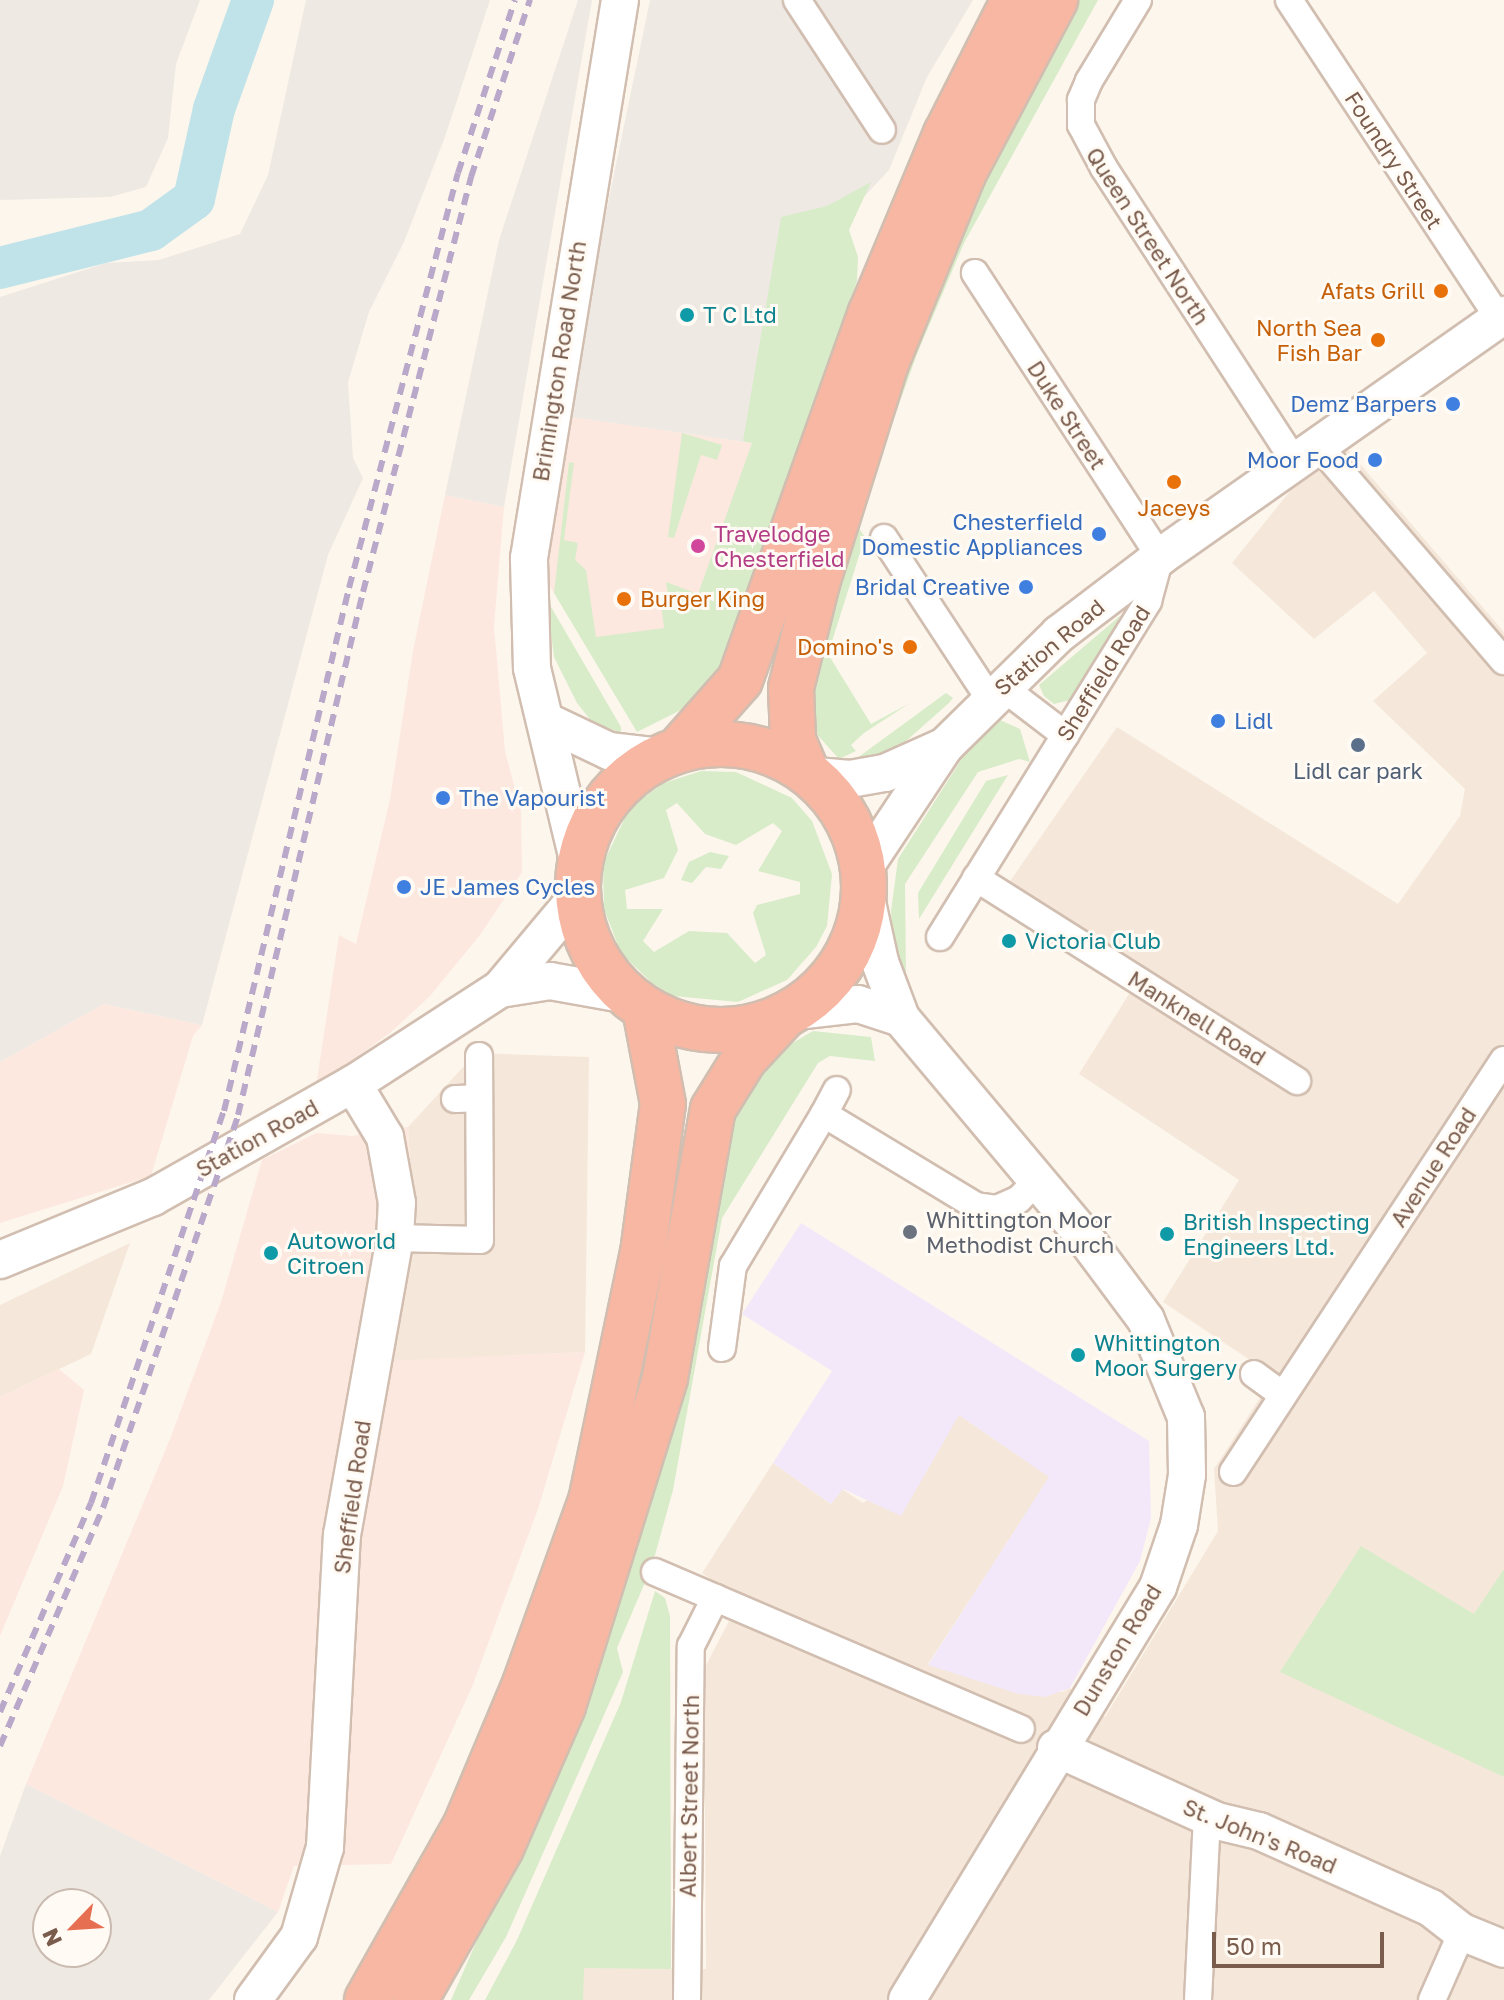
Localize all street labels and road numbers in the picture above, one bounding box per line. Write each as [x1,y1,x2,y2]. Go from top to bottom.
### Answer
street label: Foundry Street [1340,86,1448,234]
street label: Queen Street North [1081,142,1215,330]
street label: Brimington Road North [527,239,591,483]
street label: Duke Street [1022,356,1112,474]
street label: Station Road [989,593,1109,701]
street label: Sheffield Road [1051,600,1155,746]
street label: Manknell Road [1123,965,1271,1071]
street label: Station Road [191,1094,323,1182]
street label: Avenue Road [1385,1102,1481,1232]
street label: Sheffield Road [328,1418,376,1576]
street label: Dunston Road [1067,1579,1167,1721]
street label: Albert Street North [674,1694,704,1898]
street label: St. John's Road [1179,1793,1341,1879]

